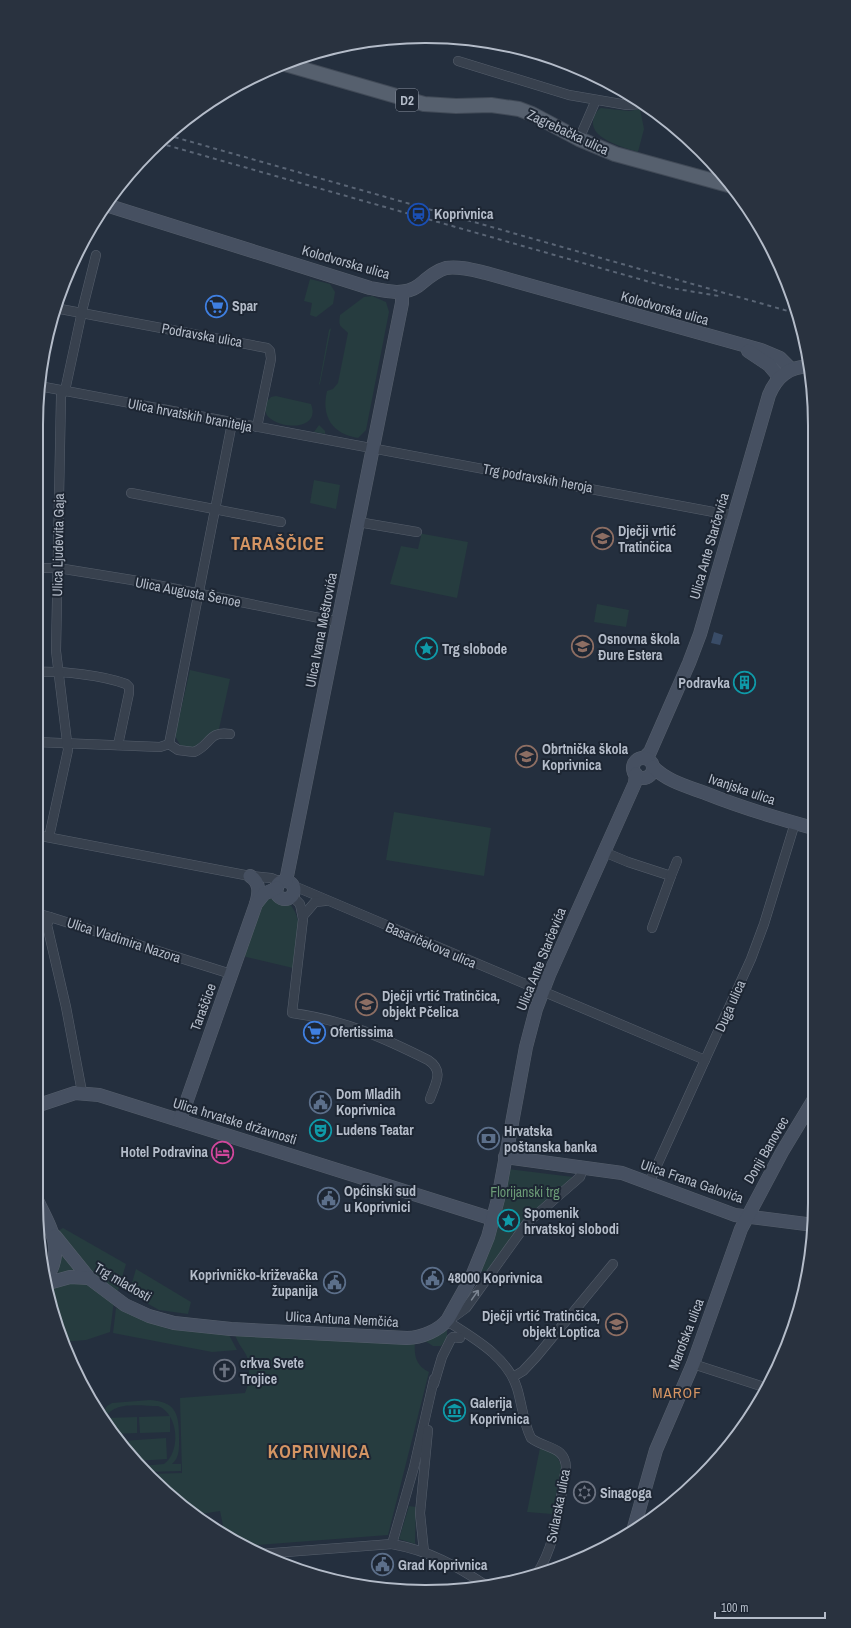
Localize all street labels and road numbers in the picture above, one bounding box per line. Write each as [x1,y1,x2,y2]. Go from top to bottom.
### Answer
road number: D2 [396,89,418,111]
street label: Zagrebačka ulica [524,105,612,159]
street label: Kolodvorska ulica [300,241,393,283]
street label: Kolodvorska ulica [619,287,712,329]
street label: Podravska ulica [160,319,244,351]
street label: Ulica hrvatskih branitelja [126,394,254,436]
street label: Trg podravskih heroja [482,459,595,497]
street label: Ulica Ante Starčevića [685,490,733,601]
street label: Ulica Ljudevita Gaja [48,493,68,597]
street label: Ulica Ivana Meštrovića [301,570,341,689]
street label: Ulica Augusta Šenoe [134,573,242,611]
street label: Ivanjska ulica [706,769,778,809]
street label: Ulica Ante Starčevića [512,904,570,1013]
street label: Ulica Vladimira Nazora [65,913,184,967]
street label: Basaričekova ulica [383,918,480,972]
street label: Duga ulica [711,977,750,1035]
street label: Taraščice [186,981,220,1033]
street label: Ulica hrvatske državnosti [171,1094,299,1148]
street label: Donji Banovec [740,1113,793,1187]
street label: Ulica Frana Galovića [638,1155,746,1207]
street label: Trg mladosti [91,1258,155,1306]
street label: Marofska ulica [664,1295,708,1372]
street label: Ulica Antuna Nemčića [285,1307,400,1331]
street label: Svilarska ulica [542,1467,574,1544]

